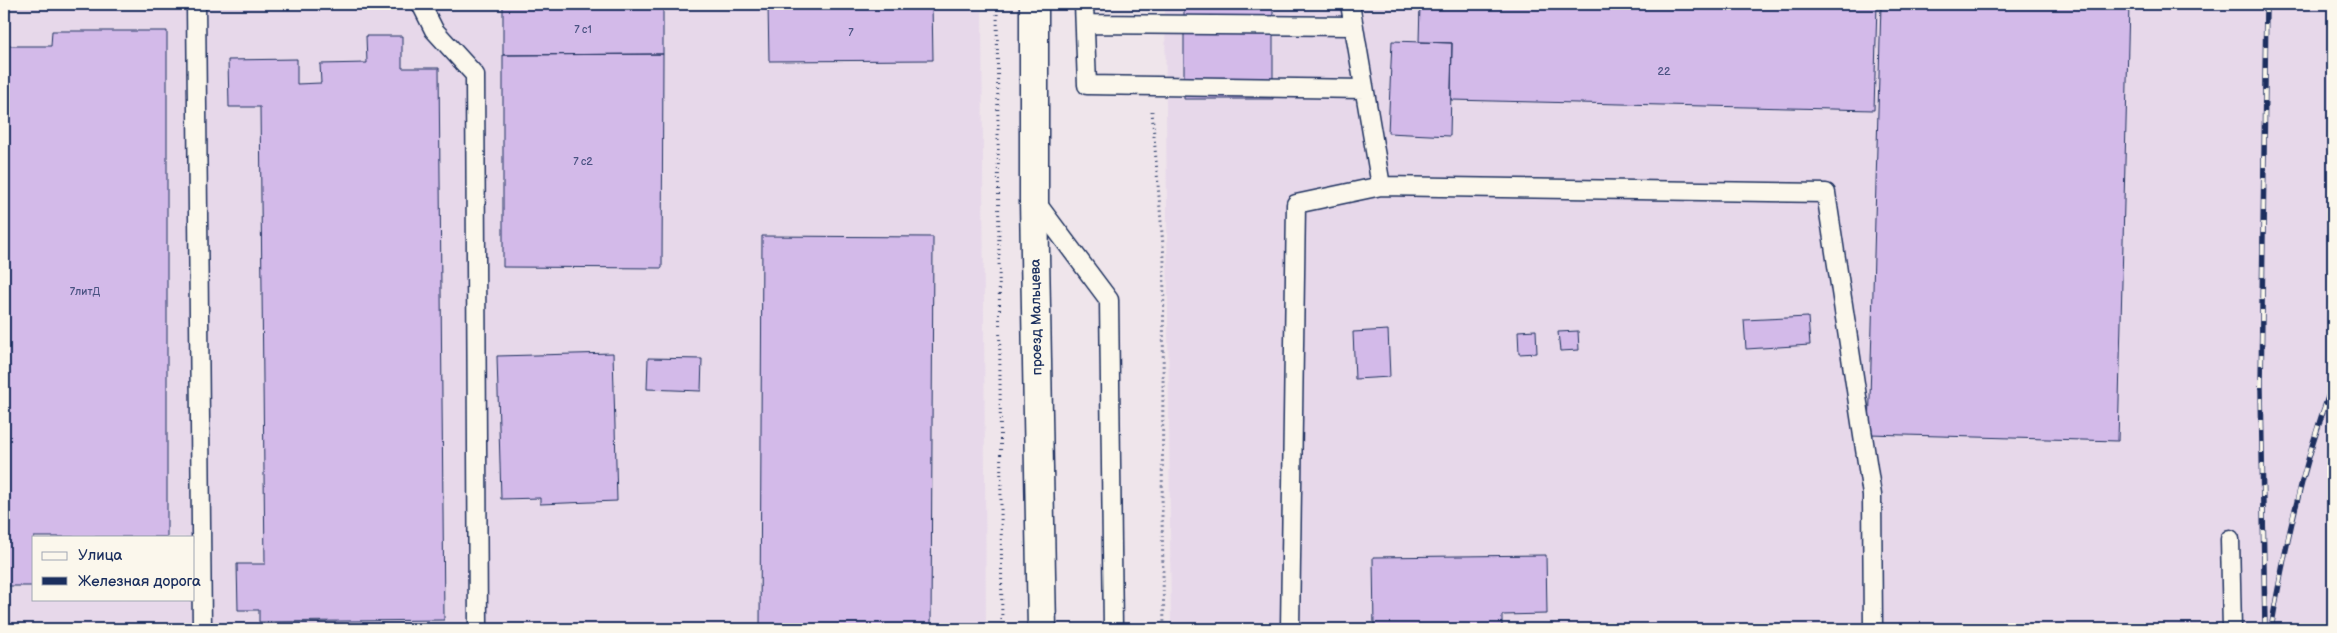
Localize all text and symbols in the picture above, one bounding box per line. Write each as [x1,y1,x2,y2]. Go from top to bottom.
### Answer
house number: 7 с1 [574,23,592,36]
house number: 7 [848,26,854,39]
house number: 22 [1658,65,1671,78]
house number: 7 с2 [573,155,593,168]
street label: проезд Мальцева [1026,258,1046,375]
house number: 7литД [70,285,101,298]
legend [32,536,195,600]
text: Улица [78,546,123,565]
text: Железная дорога [78,572,201,591]

